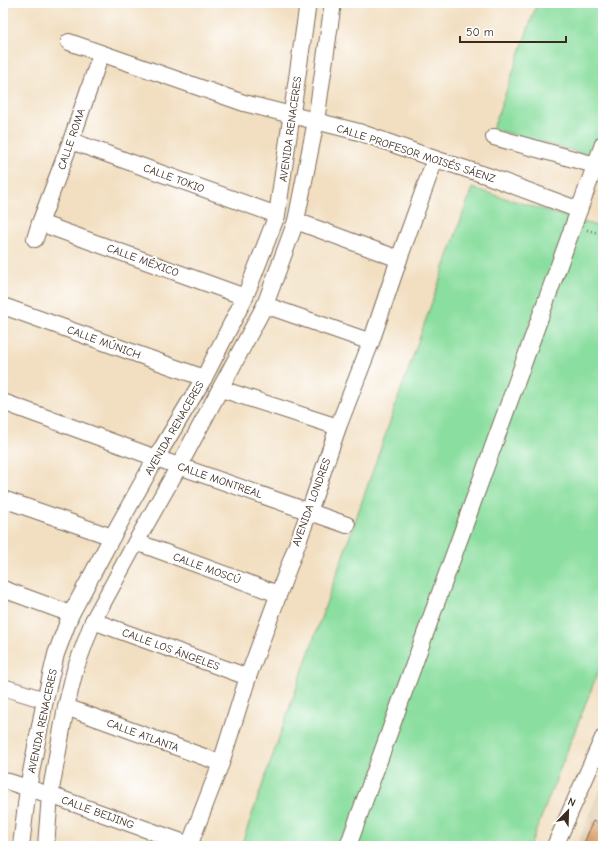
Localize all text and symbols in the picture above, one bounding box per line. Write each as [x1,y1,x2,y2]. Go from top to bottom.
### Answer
scale bar [460,18,566,44]
text: 50 m [466,25,494,39]
street label: AVENIDA RENACERES [277,75,304,183]
street label: CALLE ROMA [55,106,88,171]
street label: CALLE PROFESOR MOISÉS SÁENZ [335,121,498,185]
street label: CALLE TOKIO [142,161,206,196]
street label: CALLE MÉXICO [105,240,181,280]
street label: CALLE MÚNICH [65,322,143,362]
street label: AVENIDA RENACERES [142,379,207,478]
street label: AVENIDA LONDRES [290,456,333,548]
street label: CALLE MONTREAL [176,460,264,501]
street label: CALLE MOSCÚ [171,549,243,587]
street label: CALLE LOS ÁNGELES [120,625,222,673]
street label: AVENIDA RENACERES [25,668,60,774]
street label: CALLE ATLANTA [105,716,181,755]
north arrow [548,791,588,831]
street label: CALLE BEIJING [60,793,136,832]
text: N [566,795,578,810]

